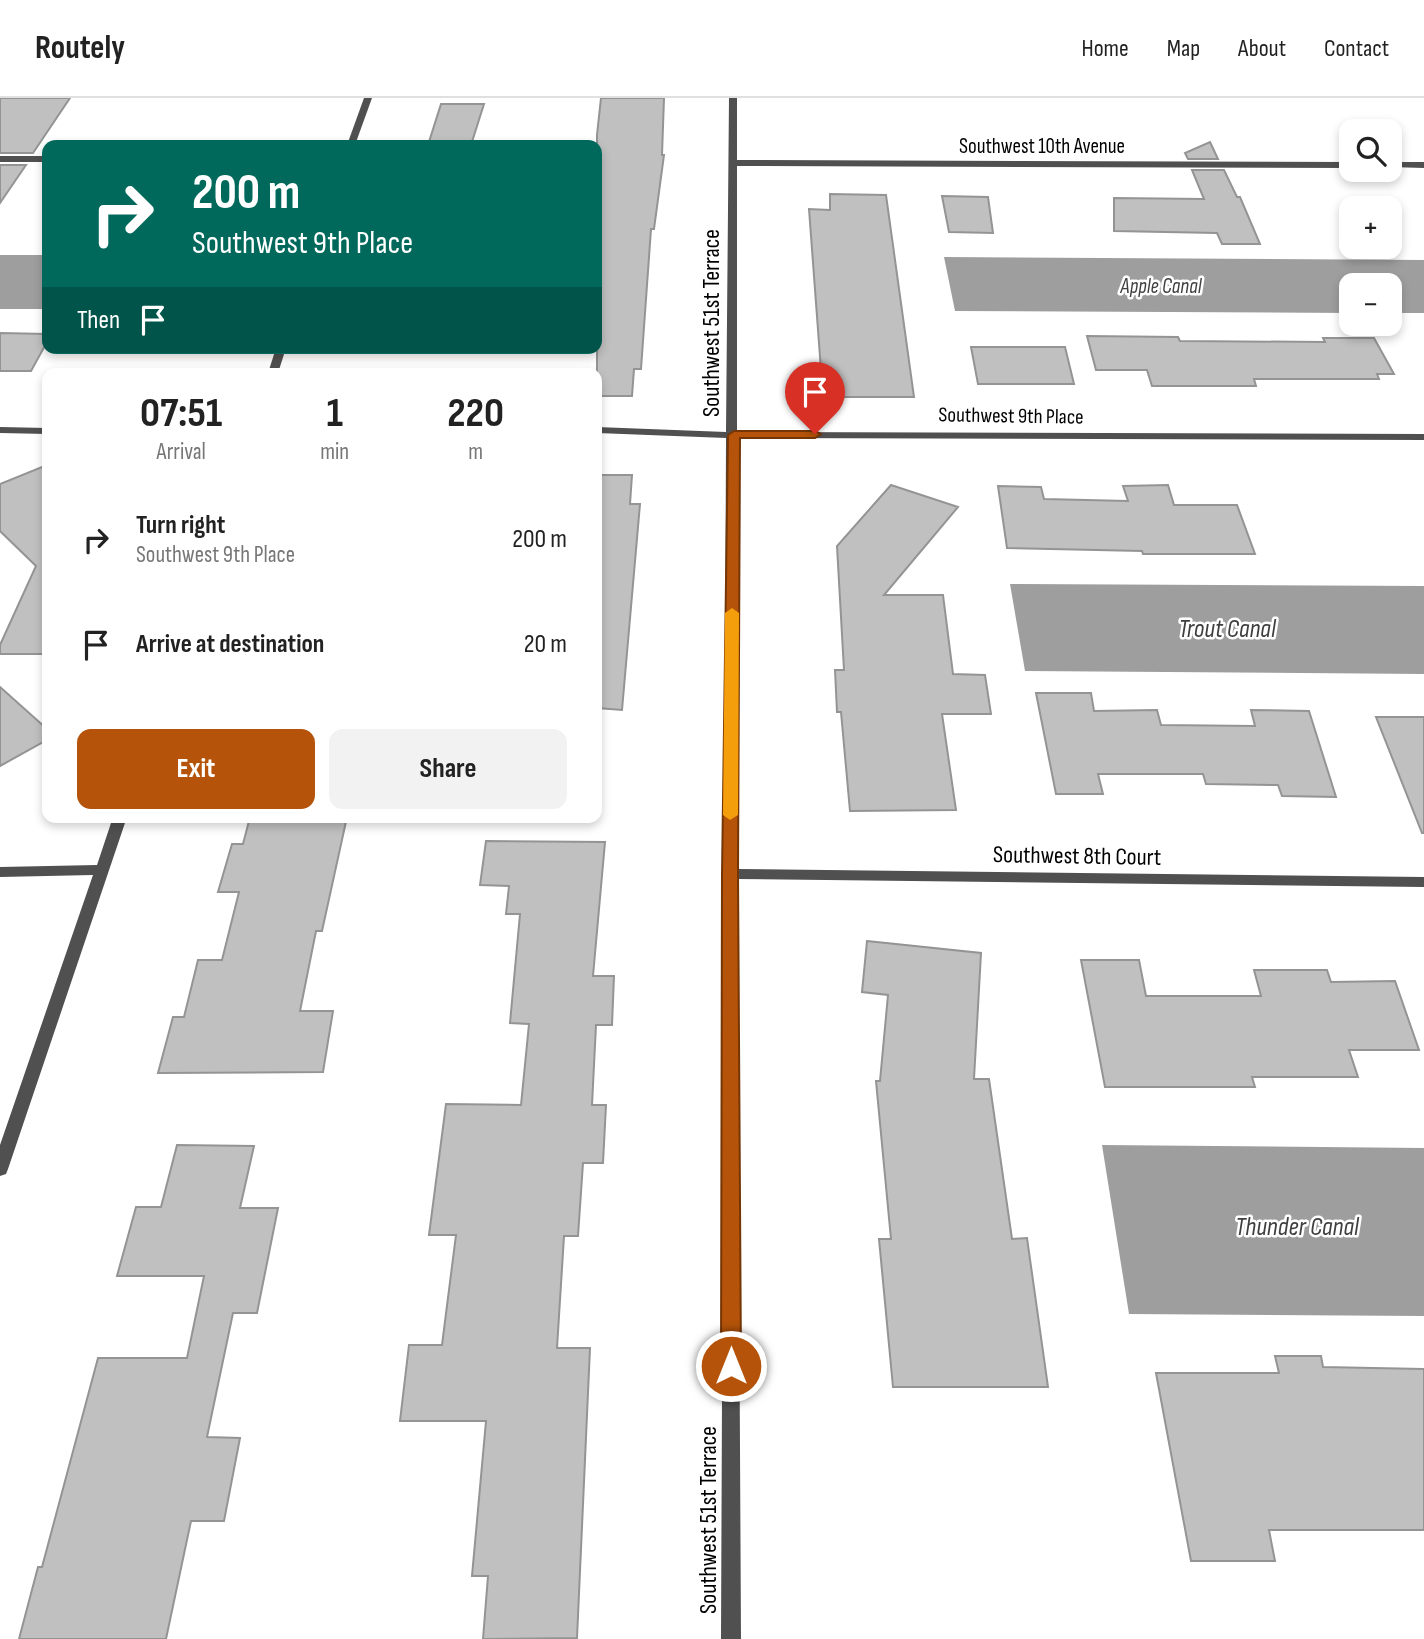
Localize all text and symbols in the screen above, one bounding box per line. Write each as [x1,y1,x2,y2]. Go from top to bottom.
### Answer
text: Routely [35,28,125,68]
text: Home [1081,34,1129,63]
text: Map [1167,34,1200,63]
text: About [1238,34,1286,63]
text: Contact [1324,34,1389,63]
map controls [1339,119,1402,336]
button: search [1339,119,1402,182]
street label: Southwest 10th Avenue [959,134,1125,159]
text: 200 m [192,164,300,223]
icon: right [77,168,168,259]
button: + [1339,196,1402,259]
text: Southwest 9th Place [192,224,413,263]
street label: Southwest 51st Terrace [697,229,726,417]
button: − [1339,273,1402,336]
water label: Apple Canal [1120,274,1203,299]
icon: arrive [134,301,172,339]
text: Then [77,305,120,336]
pin [785,362,845,434]
icon: arrive [796,373,834,411]
text: 07:51 [140,388,222,439]
text: 1 [327,388,343,439]
text: 220 [447,388,504,439]
street label: Southwest 9th Place [938,402,1084,430]
text: Arrival [156,438,206,466]
text: min [320,438,349,466]
text: m [468,438,483,466]
text: Turn right [136,510,225,541]
icon: right [77,521,115,559]
text: 200 m [512,524,567,555]
text: Southwest 9th Place [136,541,295,569]
water label: Trout Canal [1178,614,1277,645]
icon: arrive [77,626,115,664]
text: Arrive at destination [136,629,324,660]
text: 20 m [524,629,567,660]
button: Exit [77,729,315,809]
button: Share [329,729,567,809]
street label: Southwest 8th Court [993,840,1161,872]
water label: Thunder Canal [1235,1212,1360,1243]
position arrow [694,1329,768,1403]
street label: Southwest 51st Terrace [694,1426,723,1614]

